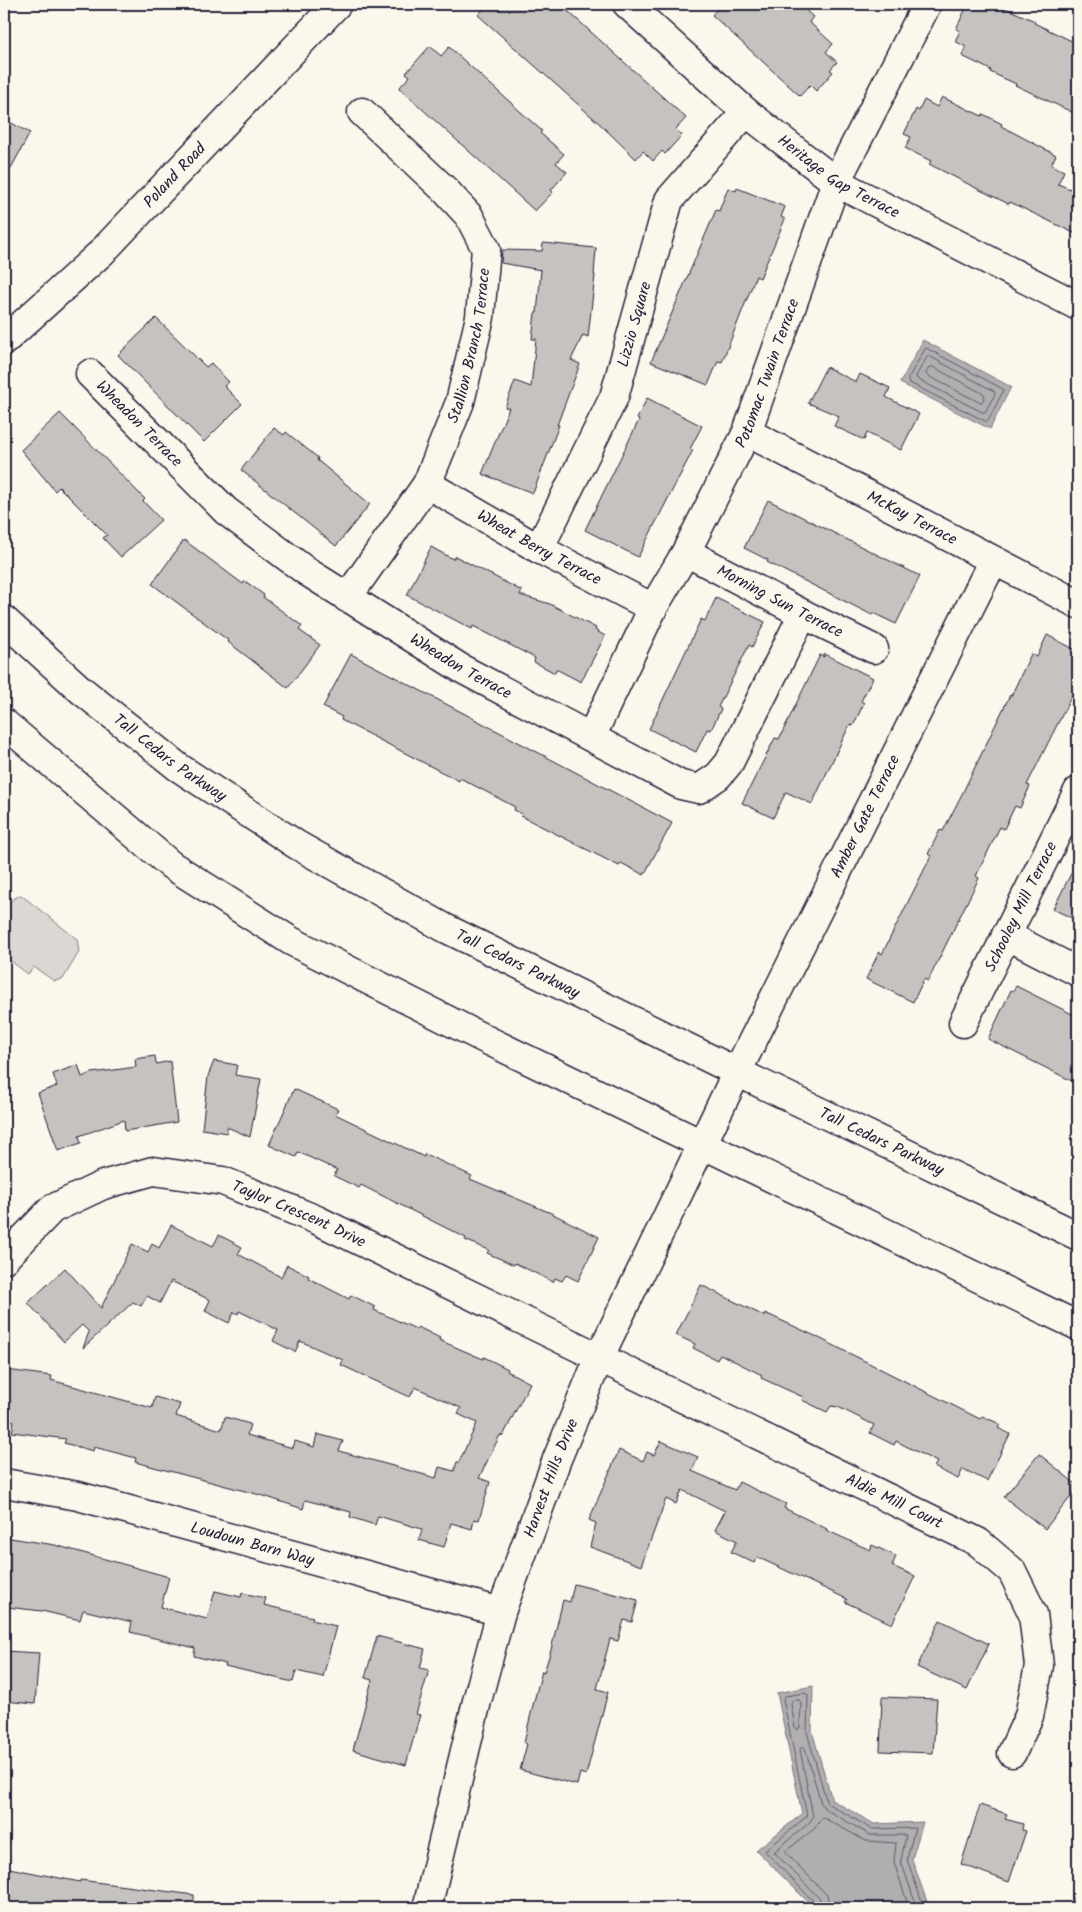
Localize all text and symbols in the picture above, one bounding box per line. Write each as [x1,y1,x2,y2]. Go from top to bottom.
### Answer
street label: Heritage Gap Terrace [772,128,904,225]
street label: Poland Road [137,136,213,214]
street label: Stallion Branch Terrace [440,267,497,427]
street label: Lizzio Square [610,279,658,370]
street label: Potomac Twain Terrace [728,295,806,452]
street label: Wheadon Terrace [90,374,188,473]
street label: McKay Terrace [862,484,962,552]
street label: Wheat Berry Terrace [472,503,606,592]
street label: Morning Sun Terrace [712,558,847,644]
street label: Wheadon Terrace [405,627,516,706]
street label: Tall Cedars Parkway [108,708,232,808]
street label: Amber Gate Terrace [824,750,907,882]
street label: Schooley Mill Terrace [978,837,1064,976]
street label: Tall Cedars Parkway [451,923,585,1005]
street label: Tall Cedars Parkway [815,1101,949,1183]
street label: Taylor Crescent Drive [228,1173,370,1254]
street label: Harvest Hills Drive [517,1415,585,1541]
street label: Aldie Mill Court [841,1467,948,1536]
street label: Loudoun Barn Way [188,1515,317,1573]

